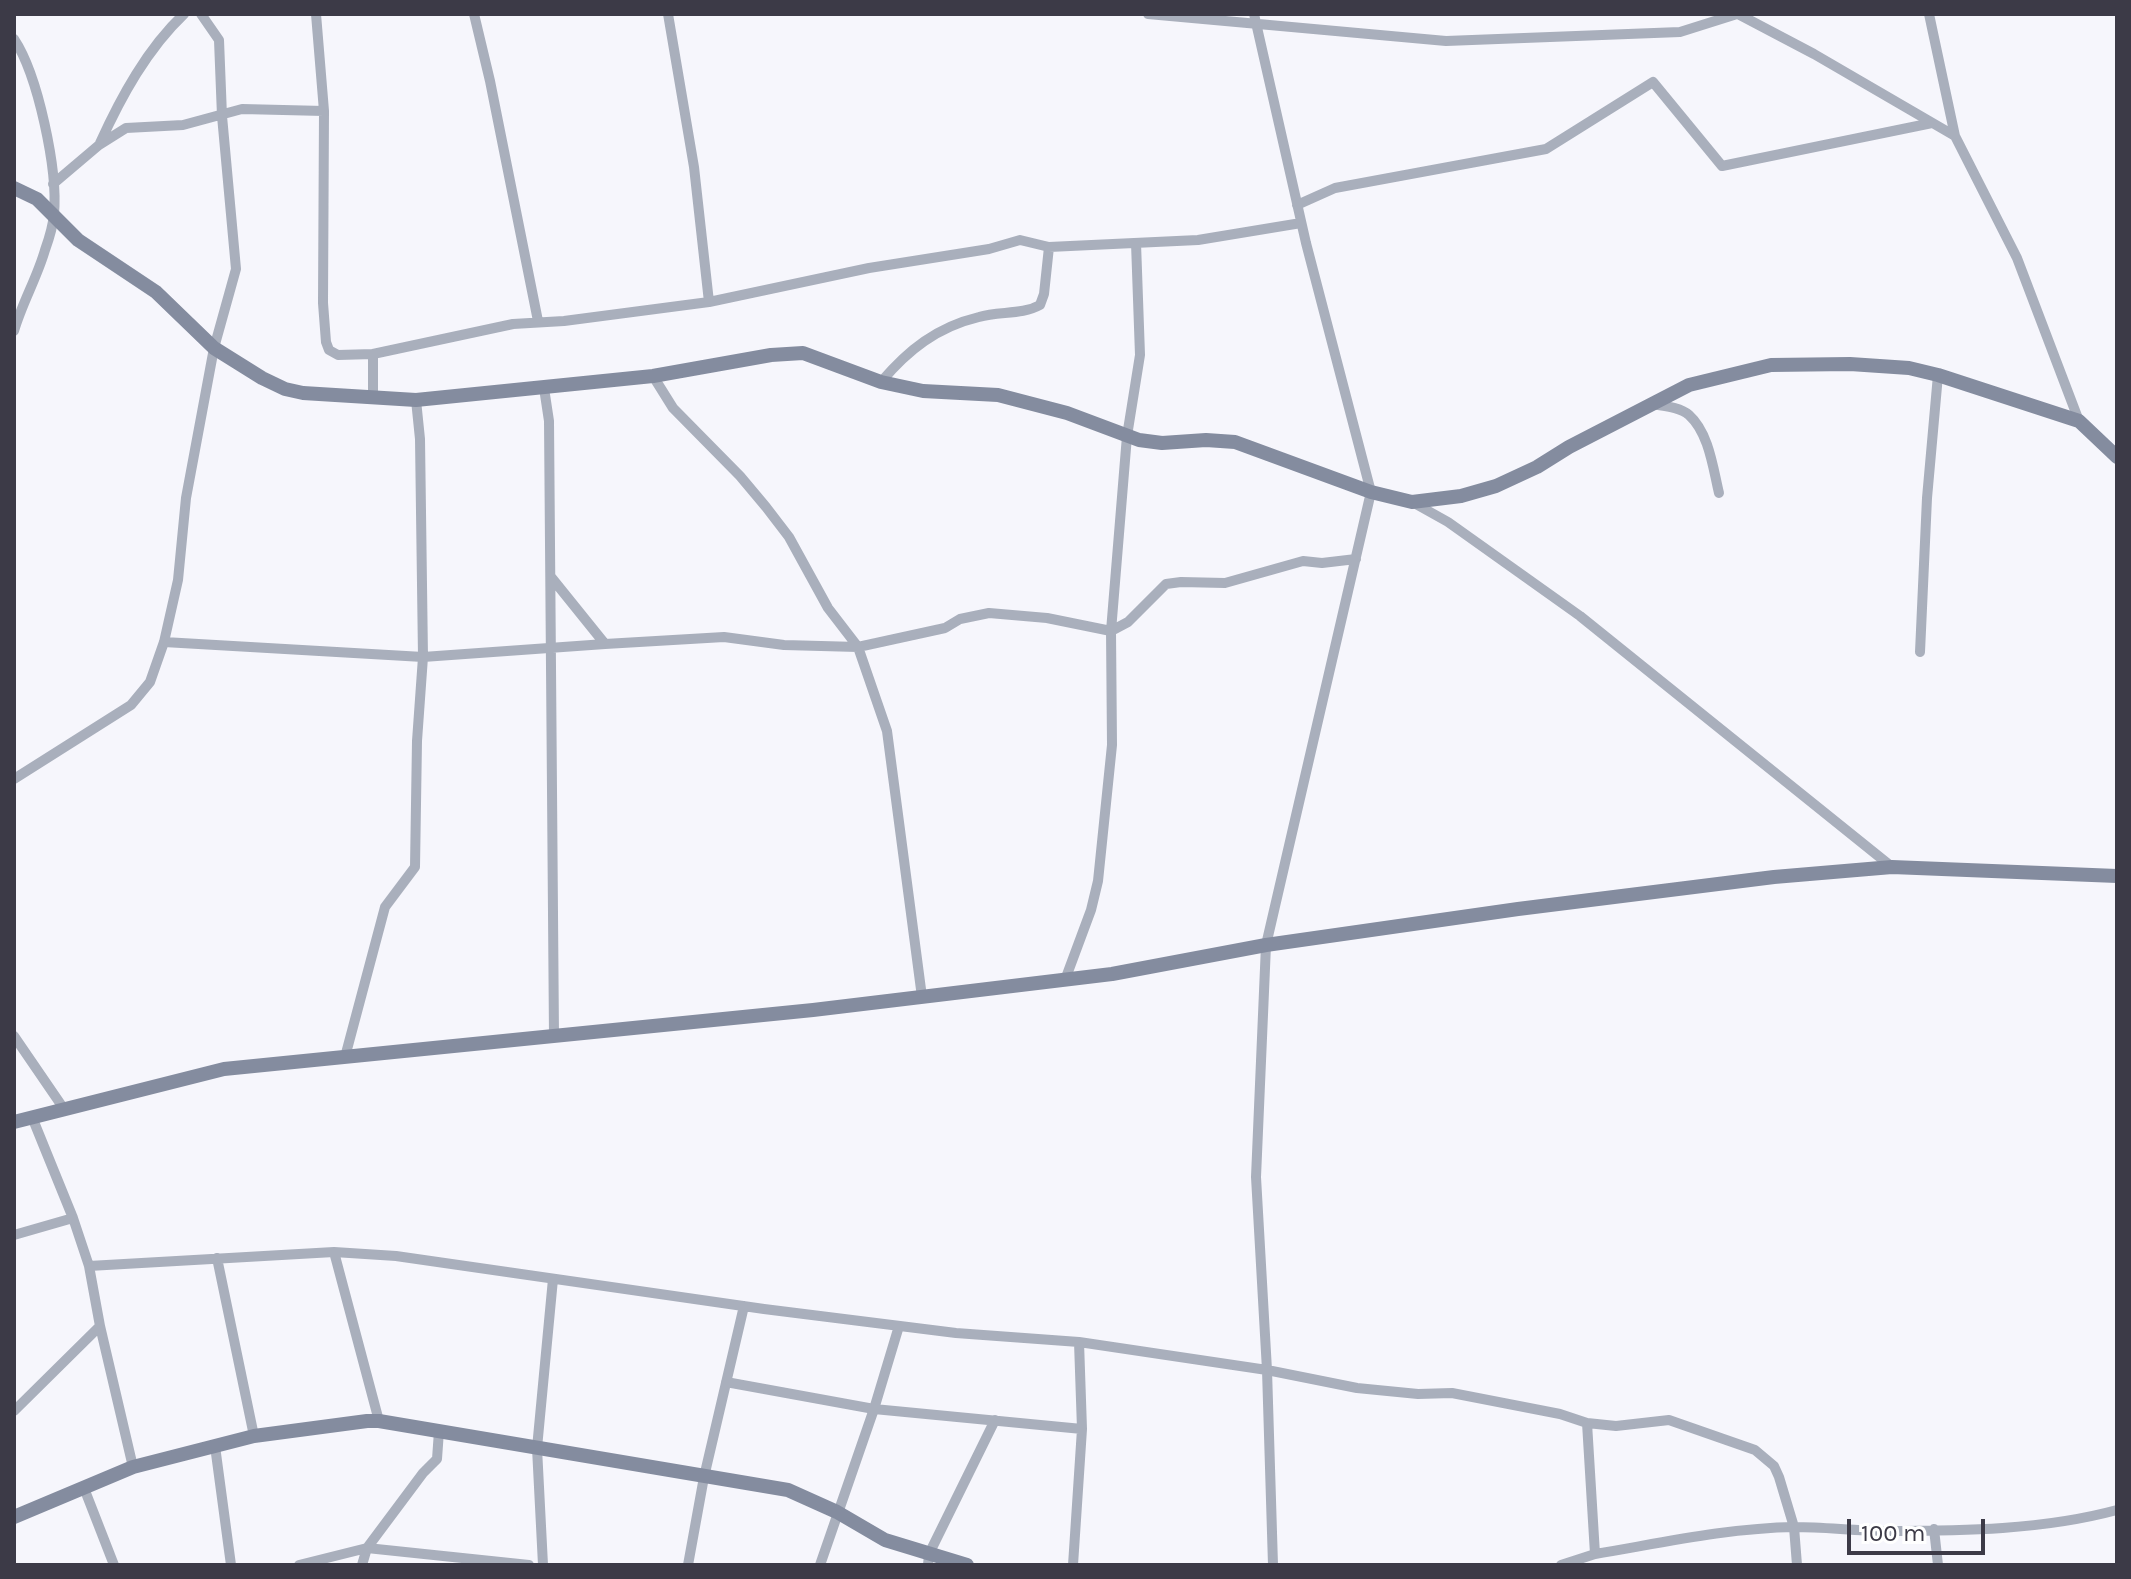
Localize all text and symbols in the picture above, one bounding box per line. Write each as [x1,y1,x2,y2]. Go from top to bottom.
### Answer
scale bar [1851,1503,1989,1553]
text: 100 m [1861,1519,1926,1547]

